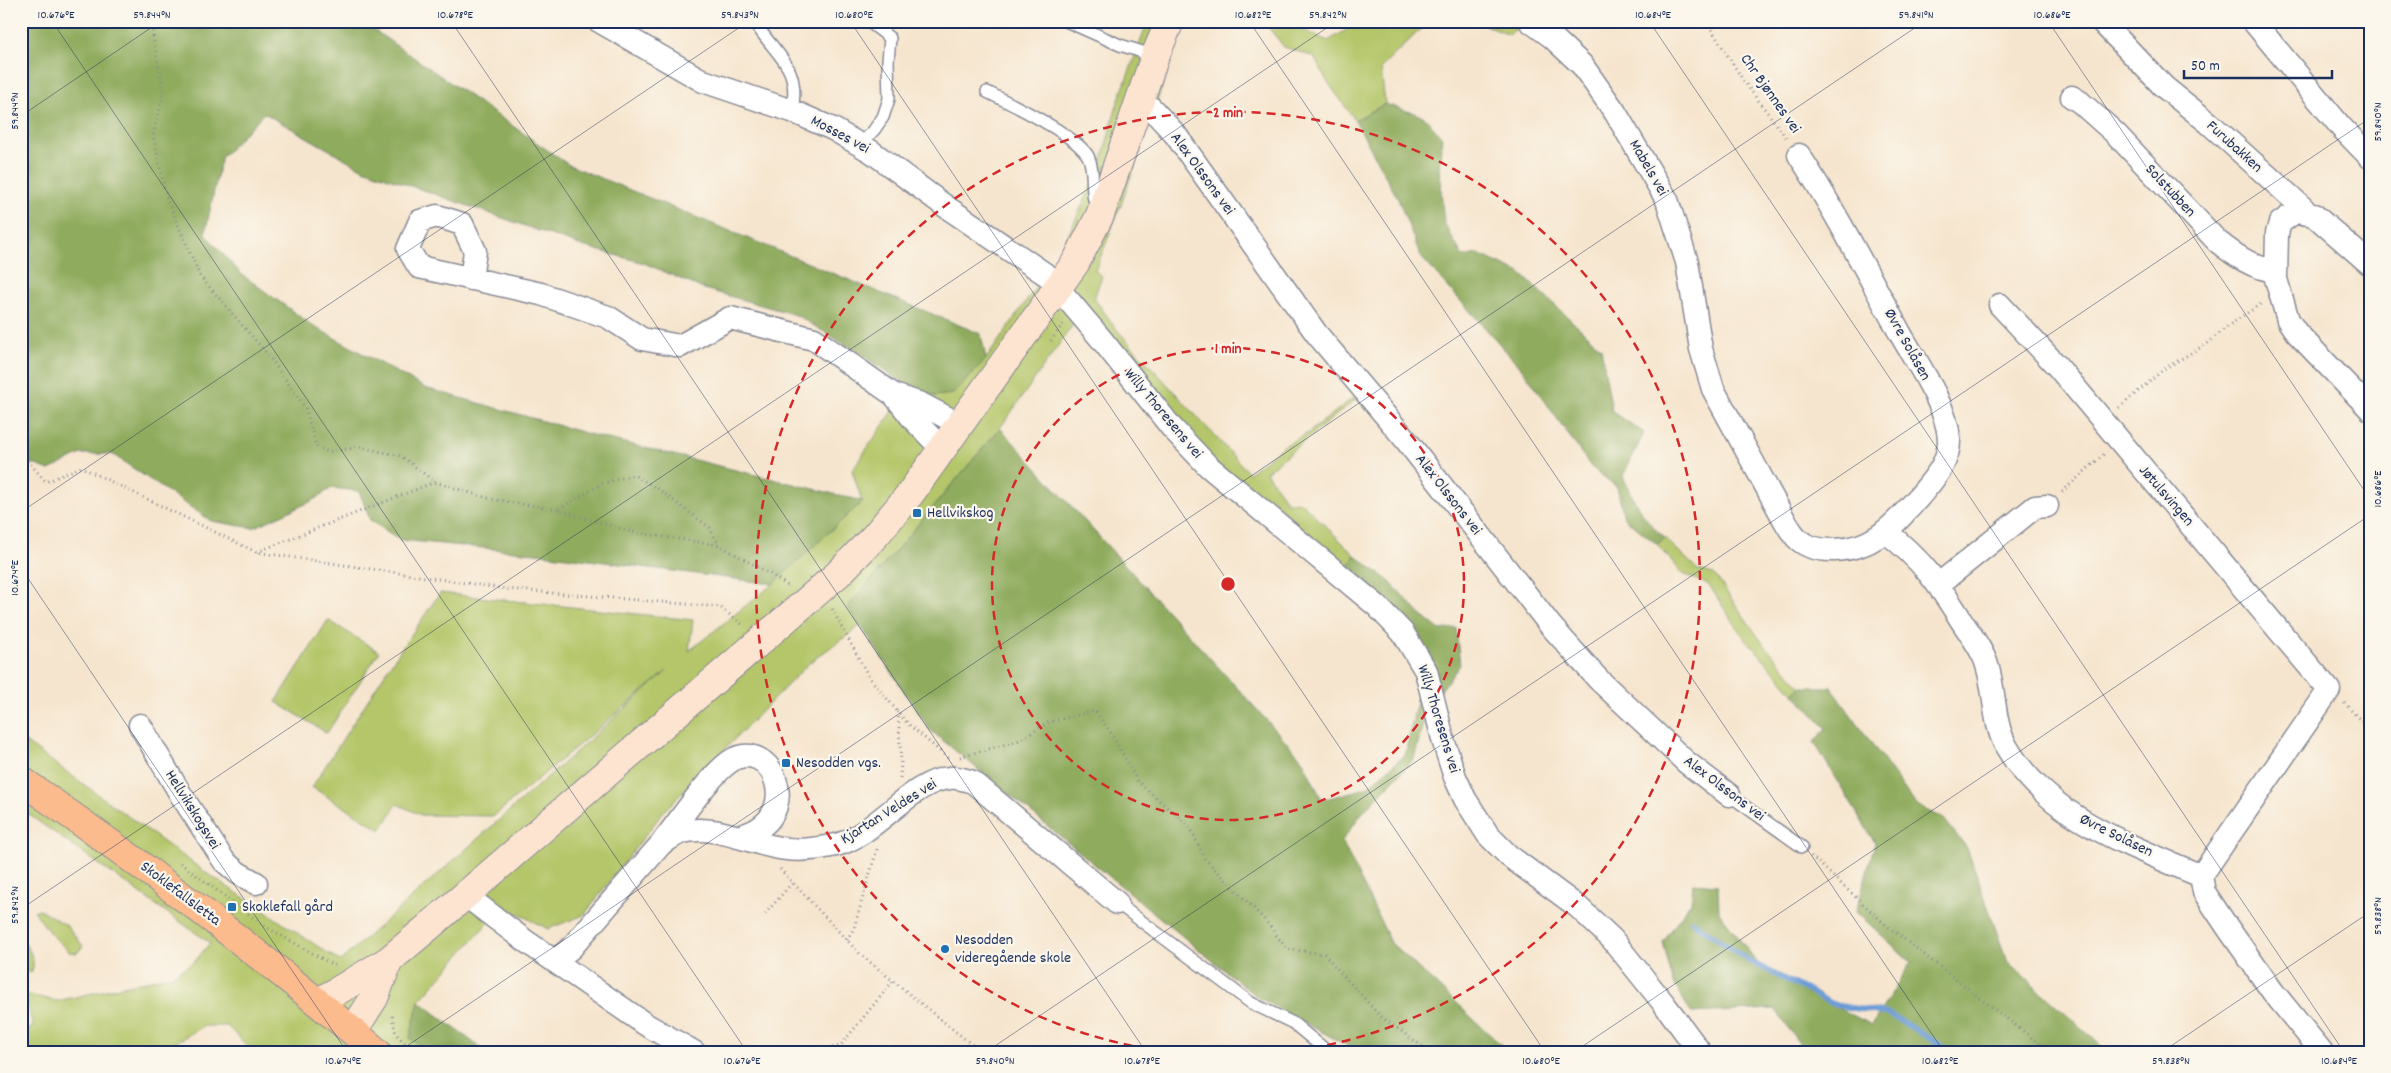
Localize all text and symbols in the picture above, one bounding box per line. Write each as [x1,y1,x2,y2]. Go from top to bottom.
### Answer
text: 10.676°E [38,7,75,24]
text: 59.844°N [133,7,171,24]
text: 10.678°E [437,7,473,24]
text: 59.843°N [721,7,759,24]
text: 10.680°E [835,7,873,24]
text: 10.682°E [1235,7,1272,24]
text: 59.842°N [1309,7,1347,24]
text: 10.684°E [1635,7,1672,24]
text: 59.841°N [1898,7,1934,24]
text: 10.686°E [2033,7,2071,24]
scale bar [2184,48,2331,80]
street label: Chr Bjønnes vei [1734,49,1806,139]
text: 50 m [2191,56,2220,78]
text: 59.844°N [7,92,24,130]
text: 59.840°N [2370,102,2387,142]
text: 2 min [1213,103,1243,125]
street label: Mosses vei [806,110,874,160]
street label: Furubakken [2201,115,2267,179]
street label: Alex Olssons vei [1164,128,1240,220]
street label: Mabels vei [1623,136,1673,201]
street label: Solstubben [2139,159,2201,223]
street label: Øvre Solåsen [1878,305,1936,385]
text: 1 min [1215,339,1241,361]
street label: Willy Thoresens vei [1118,364,1208,464]
street label: Alex Olssons vei [1409,450,1487,540]
street label: Jøtulsvingen [2133,460,2199,532]
text: 10.686°E [2370,470,2387,508]
place label: Hellvikskog [927,502,993,525]
marker: Hellvikskog [911,507,923,519]
text: 10.674°E [7,559,24,596]
centre of rings [1219,575,1237,593]
street label: Willy Thoresens vei [1411,662,1465,776]
street label: Alex Olssons vei [1678,751,1770,827]
place label: Nesodden vgs. [796,752,881,775]
marker: Nesodden vgs. [780,757,792,769]
street label: Hellvikskogsvei [158,766,226,854]
street label: Kjartan Veldes vei [836,773,942,851]
street label: Øvre Solåsen [2075,808,2157,864]
street label: Skoklefallsletta [135,856,226,932]
text: 59.842°N [7,886,24,924]
place label: Skoklefall gård [242,896,333,919]
text: 59.838°N [2370,897,2387,935]
marker: Skoklefall gård [226,901,238,913]
place label: Nesodden videregående skole [955,929,1071,970]
marker: Nesodden videregående skole [939,943,951,955]
text: 10.674°E [325,1053,362,1070]
text: 10.676°E [724,1053,761,1070]
text: 59.840°N [975,1053,1015,1070]
text: 10.678°E [1124,1053,1160,1070]
text: 10.680°E [1522,1053,1560,1070]
text: 10.682°E [1922,1053,1959,1070]
text: 59.838°N [2152,1053,2190,1070]
text: 10.684°E [2321,1053,2358,1070]

